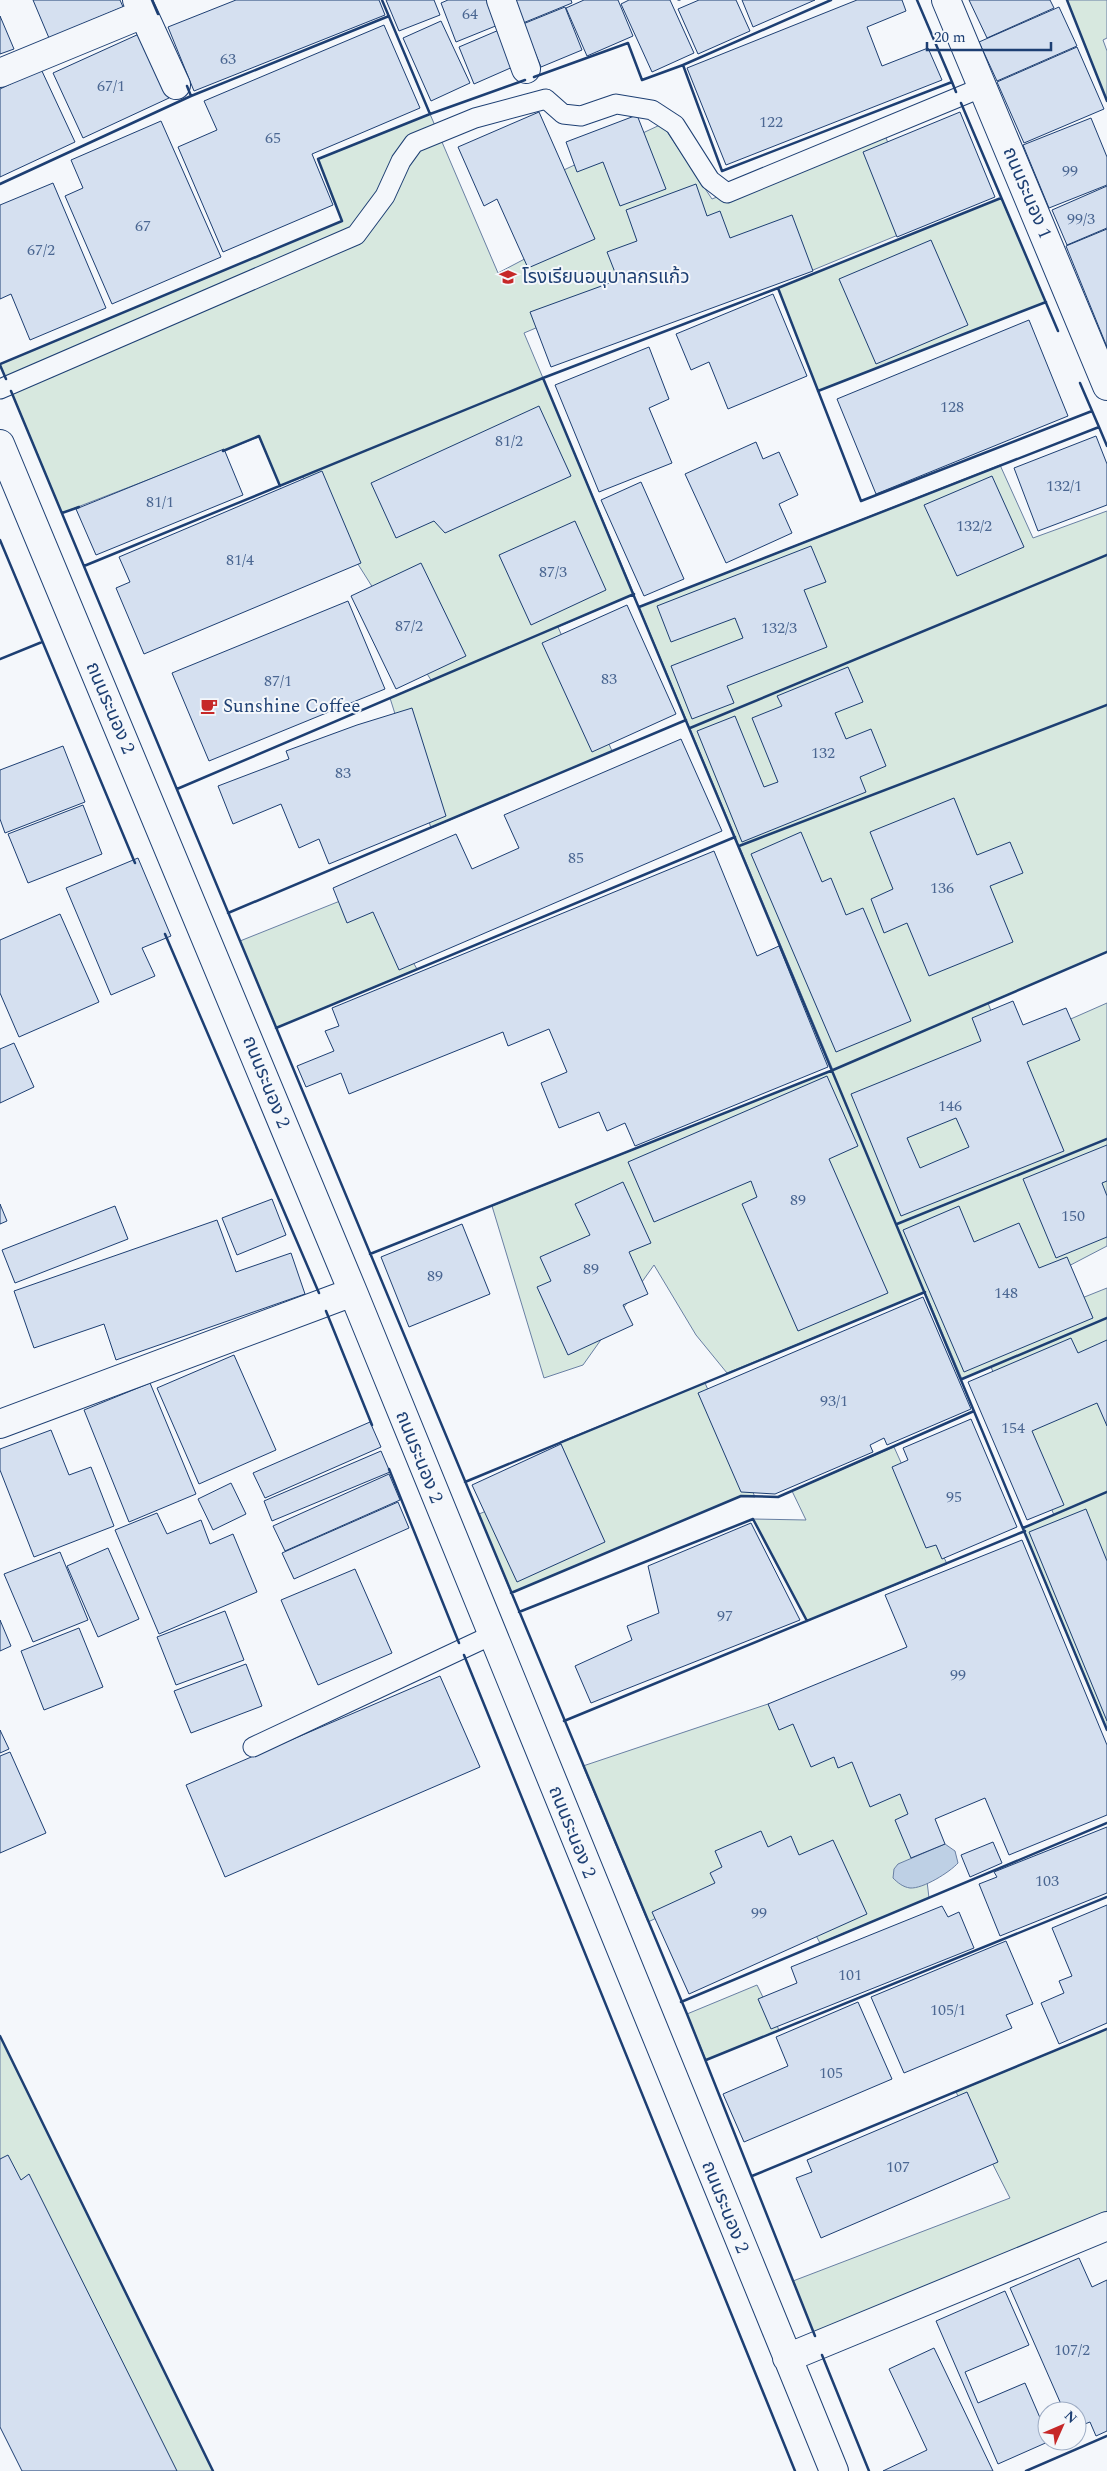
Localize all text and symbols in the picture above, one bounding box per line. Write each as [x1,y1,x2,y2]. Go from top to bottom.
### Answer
house number: 64 [462,2,478,26]
scale bar [927,20,1051,52]
text: 20 m [934,26,966,49]
house number: 63 [220,47,236,71]
house number: 67/1 [97,74,125,98]
house number: 122 [759,110,783,134]
house number: 65 [265,126,281,150]
street label: ถนนระนอง 1 [995,142,1059,244]
house number: 99 [1062,159,1078,183]
house number: 99/3 [1067,207,1095,231]
house number: 67 [135,214,151,238]
house number: 67/2 [27,238,55,262]
place label: โรงเรียนอนุบาลกรแก้ว [522,263,690,292]
school or university icon: โรงเรียนอนุบาลกรแก้ว [498,267,518,287]
house number: 128 [940,395,964,419]
house number: 81/2 [495,429,523,453]
house number: 132/1 [1046,474,1082,498]
house number: 81/1 [146,490,174,514]
house number: 132/2 [956,514,992,538]
house number: 81/4 [226,548,254,572]
house number: 87/3 [539,560,567,584]
house number: 87/2 [395,614,423,638]
house number: 132/3 [761,616,797,640]
street label: ถนนระนอง 2 [78,657,142,759]
house number: 83 [601,667,617,691]
house number: 87/1 [264,669,292,693]
place label: Sunshine Coffee [223,692,360,721]
cafe icon: Sunshine Coffee [199,696,219,716]
house number: 132 [811,741,835,765]
house number: 83 [335,761,351,785]
house number: 85 [568,846,584,870]
house number: 136 [930,876,954,900]
street label: ถนนระนอง 2 [234,1031,298,1133]
house number: 146 [938,1094,962,1118]
house number: 89 [790,1188,806,1212]
house number: 150 [1061,1204,1085,1228]
house number: 89 [583,1257,599,1281]
house number: 89 [427,1264,443,1288]
house number: 148 [994,1281,1018,1305]
house number: 93/1 [820,1389,848,1413]
street label: ถนนระนอง 2 [387,1406,451,1508]
house number: 154 [1001,1416,1025,1440]
house number: 95 [946,1485,962,1509]
house number: 97 [717,1604,733,1628]
house number: 99 [950,1663,966,1687]
street label: ถนนระนอง 2 [540,1781,604,1883]
house number: 103 [1035,1869,1059,1893]
house number: 99 [751,1901,767,1925]
house number: 101 [838,1963,862,1987]
house number: 105/1 [930,1998,966,2022]
house number: 105 [819,2061,843,2085]
house number: 107 [886,2155,910,2179]
street label: ถนนระนอง 2 [693,2156,757,2258]
house number: 107/2 [1054,2338,1090,2362]
north arrow [1037,2401,1087,2451]
text: N [1059,2406,1082,2429]

